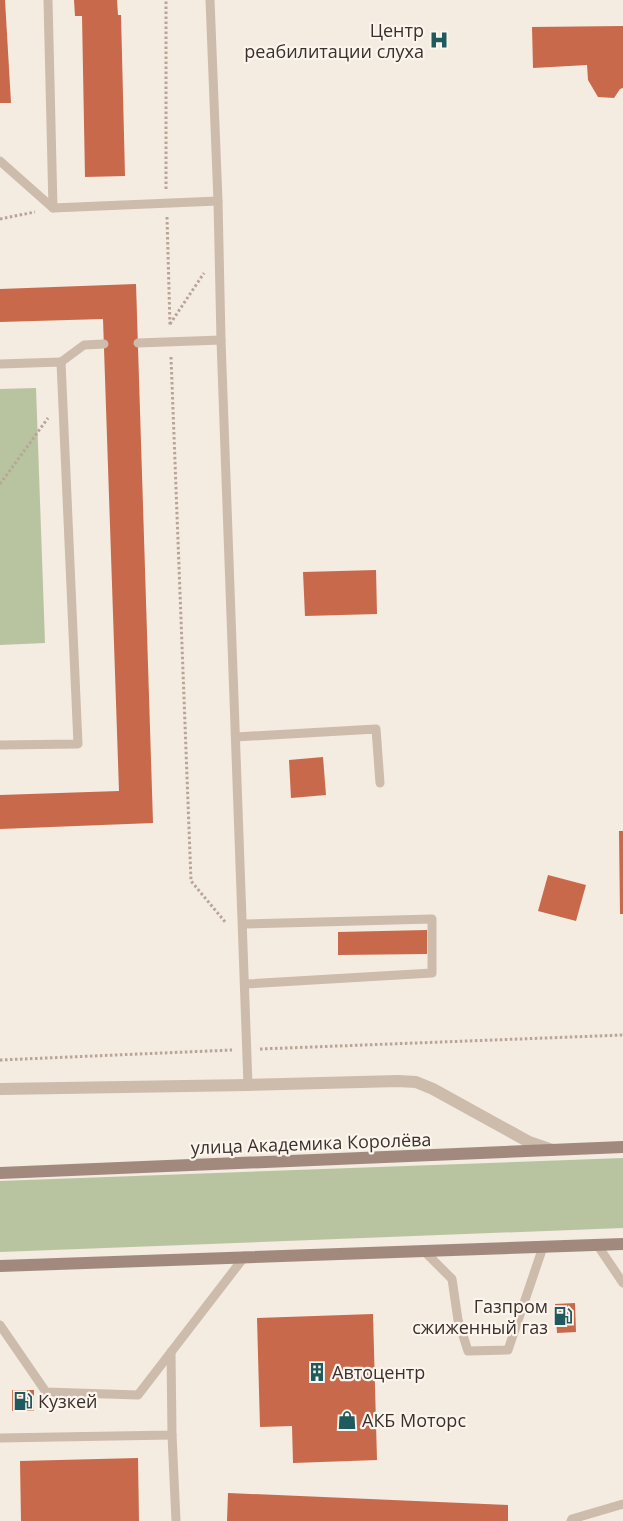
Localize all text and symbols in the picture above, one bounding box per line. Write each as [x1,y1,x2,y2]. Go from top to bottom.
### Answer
place label: Центр реабилитации слуха [244,18,424,63]
hospital icon: Центр реабилитации слуха [428,29,450,51]
street label: улица Академика Королёва [190,1127,432,1159]
place label: Газпром сжиженный газ [412,1294,548,1339]
fuel station icon: Газпром сжиженный газ [552,1305,574,1327]
place label: Автоцентр [332,1360,425,1384]
building icon: Автоцентр [306,1361,328,1383]
place label: Кузкей [38,1389,98,1413]
fuel station icon: Кузкей [12,1390,34,1412]
place label: АКБ Моторс [362,1408,466,1432]
shop icon: АКБ Моторс [336,1409,358,1431]

